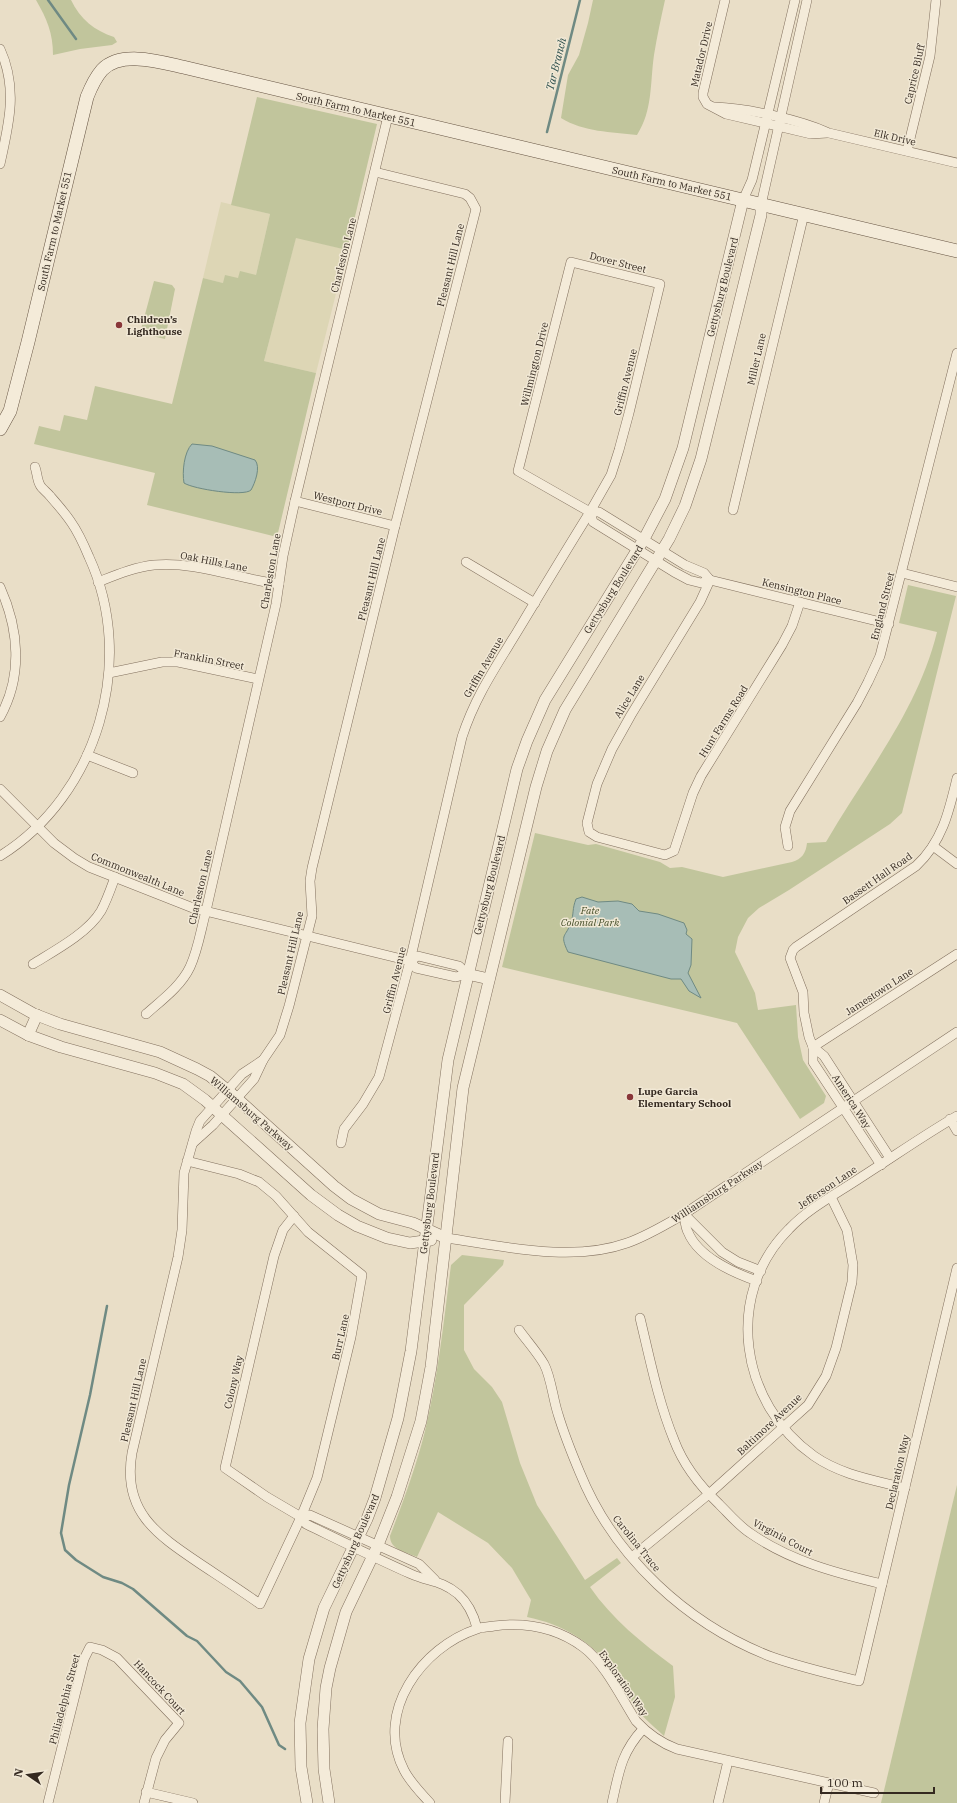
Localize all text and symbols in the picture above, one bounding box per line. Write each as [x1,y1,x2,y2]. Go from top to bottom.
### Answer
street label: Matador Drive [688,20,715,88]
water label: Tar Branch [543,36,569,92]
street label: Caprice Bluff [901,42,928,105]
street label: South Farm to Market 551 [295,89,417,130]
street label: Elk Drive [873,126,917,149]
street label: South Farm to Market 551 [611,163,733,204]
street label: South Farm to Market 551 [34,170,75,292]
street label: Charleston Lane [328,216,359,294]
street label: Pleasant Hill Lane [434,222,467,308]
street label: Gettysburg Boulevard [704,236,741,338]
street label: Dover Street [588,249,648,276]
place label: Children’s Lighthouse [127,313,182,338]
marker: Children’s Lighthouse [114,320,124,330]
street label: Willmington Drive [518,321,551,408]
street label: Miller Lane [744,332,769,386]
street label: Griffin Avenue [611,347,640,417]
street label: Westport Drive [312,489,384,518]
street label: Charleston Lane [257,532,284,610]
street label: Pleasant Hill Lane [355,536,388,622]
street label: Gettysburg Boulevard [581,543,646,636]
street label: Oak Hills Lane [179,549,249,574]
street label: England Street [868,570,897,641]
street label: Kensington Place [761,575,843,608]
street label: Griffin Avenue [461,634,506,700]
street label: Franklin Street [173,646,245,673]
street label: Alice Lane [611,672,648,721]
street label: Hunt Farms Road [696,683,751,760]
street label: Gettysburg Boulevard [471,834,508,936]
street label: Charleston Lane [186,848,215,926]
street label: Commonwealth Lane [89,850,187,899]
street label: Bassett Hall Road [840,850,915,907]
park label: Fate Colonial Park [561,904,620,929]
street label: Pleasant Hill Lane [275,910,306,996]
street label: Griffin Avenue [380,945,409,1015]
street label: Jamestown Lane [843,965,916,1018]
street label: America Way [829,1072,874,1131]
street label: Williamsburg Parkway [207,1074,297,1154]
place label: Lupe Garcia Elementary School [638,1085,731,1110]
marker: Lupe Garcia Elementary School [625,1092,635,1102]
street label: Gettysburg Boulevard [417,1152,442,1255]
street label: Williamsburg Parkway [669,1157,766,1226]
street label: Jefferson Lane [795,1163,859,1212]
street label: Burr Lane [329,1313,352,1362]
street label: Colony Way [221,1354,246,1410]
street label: Pleasant Hill Lane [118,1357,149,1443]
street label: Baltimore Avenue [734,1391,805,1458]
street label: Declaration Way [883,1433,913,1511]
street label: Gettysburg Boulevard [329,1492,382,1590]
street label: Carolina Trace [610,1512,663,1574]
street label: Virginia Court [750,1516,815,1559]
street label: Exploration Way [596,1648,651,1719]
street label: Philiadelphia Street [46,1652,83,1746]
street label: Hancock Court [131,1657,189,1718]
north arrow [8,1755,48,1795]
text: N [10,1767,26,1779]
scale bar [821,1769,934,1795]
text: 100 m [827,1775,863,1790]

